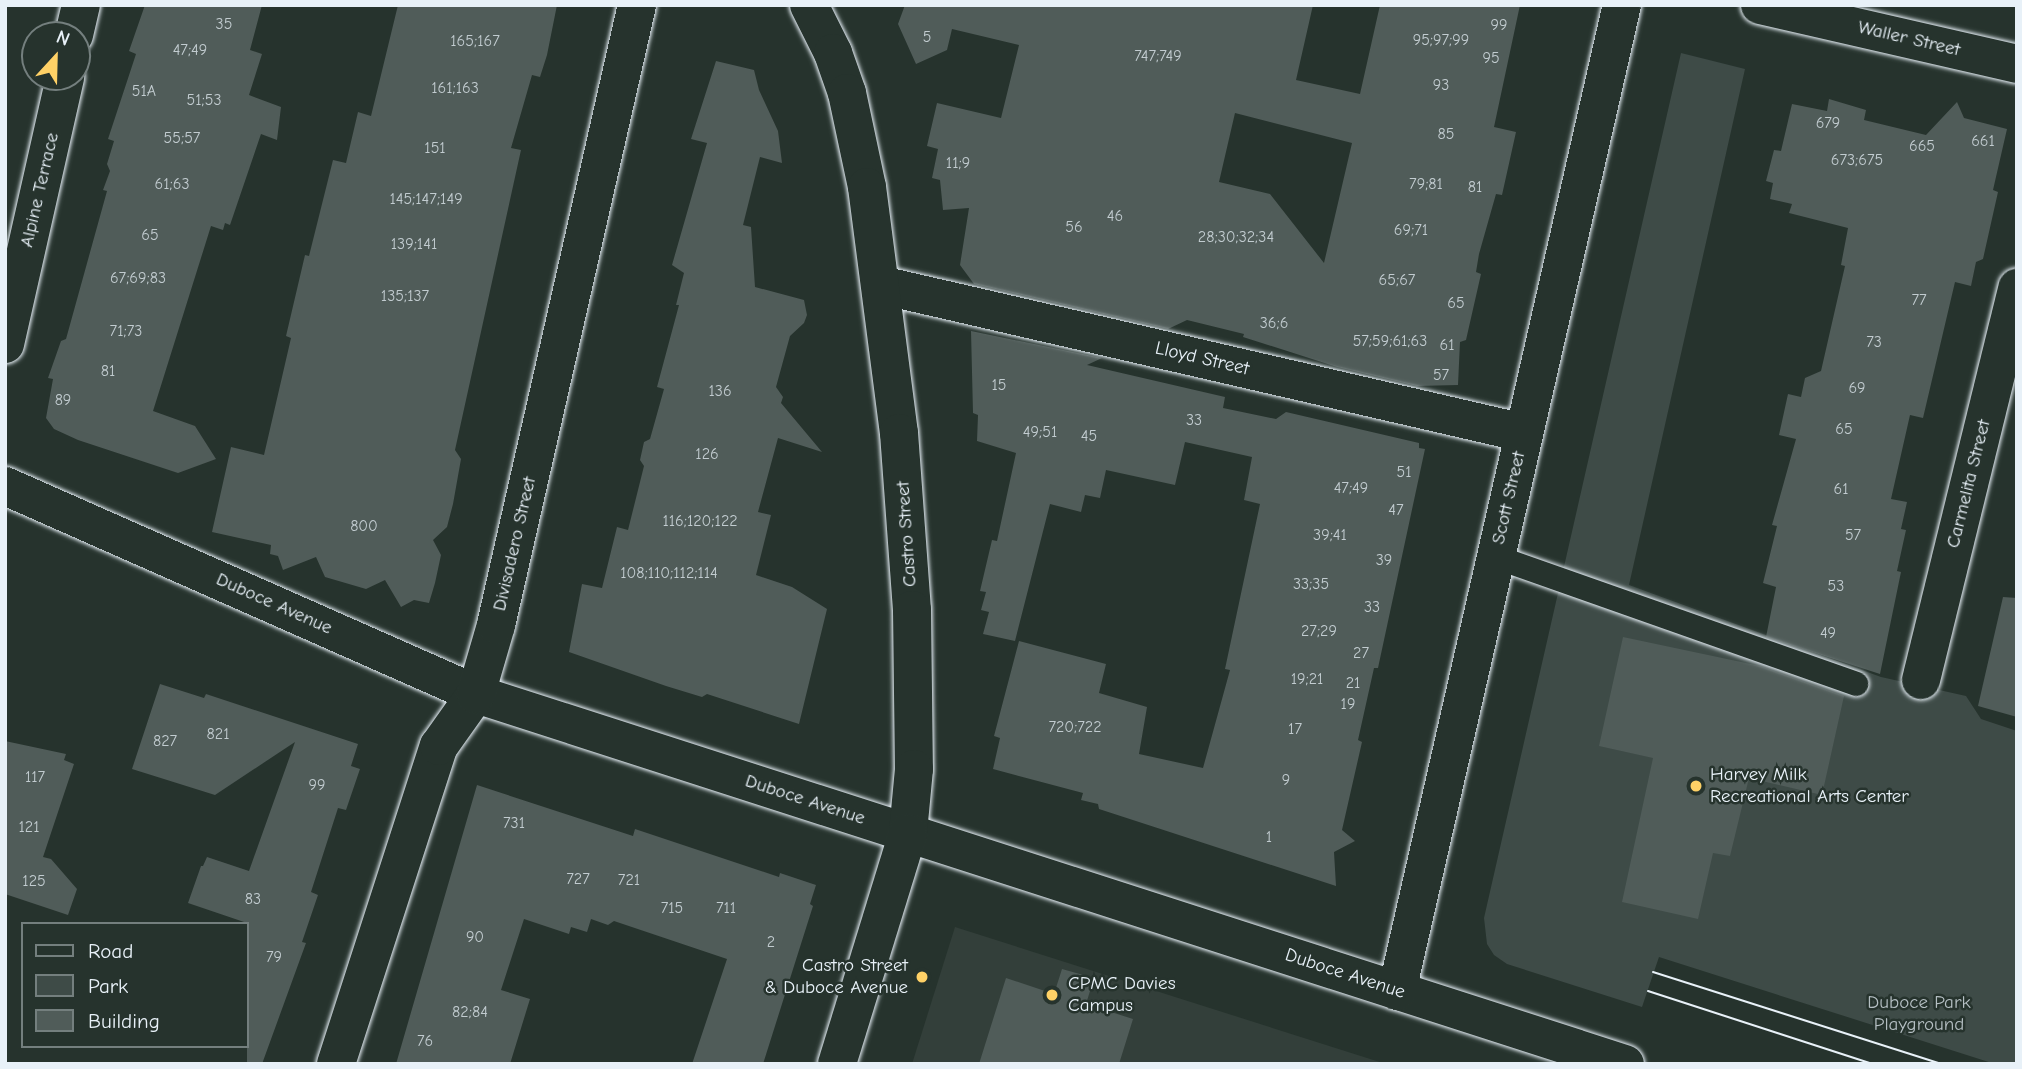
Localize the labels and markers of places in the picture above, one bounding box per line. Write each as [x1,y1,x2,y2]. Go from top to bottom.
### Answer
place label: Harvey Milk Recreational Arts Center [1710,764,1909,808]
marker: Harvey Milk Recreational Arts Center [1688,778,1704,794]
place label: Castro Street & Duboce Avenue [765,955,908,999]
marker: Castro Street & Duboce Avenue [914,969,930,985]
place label: CPMC Davies Campus [1068,973,1176,1017]
marker: CPMC Davies Campus [1042,985,1062,1005]

